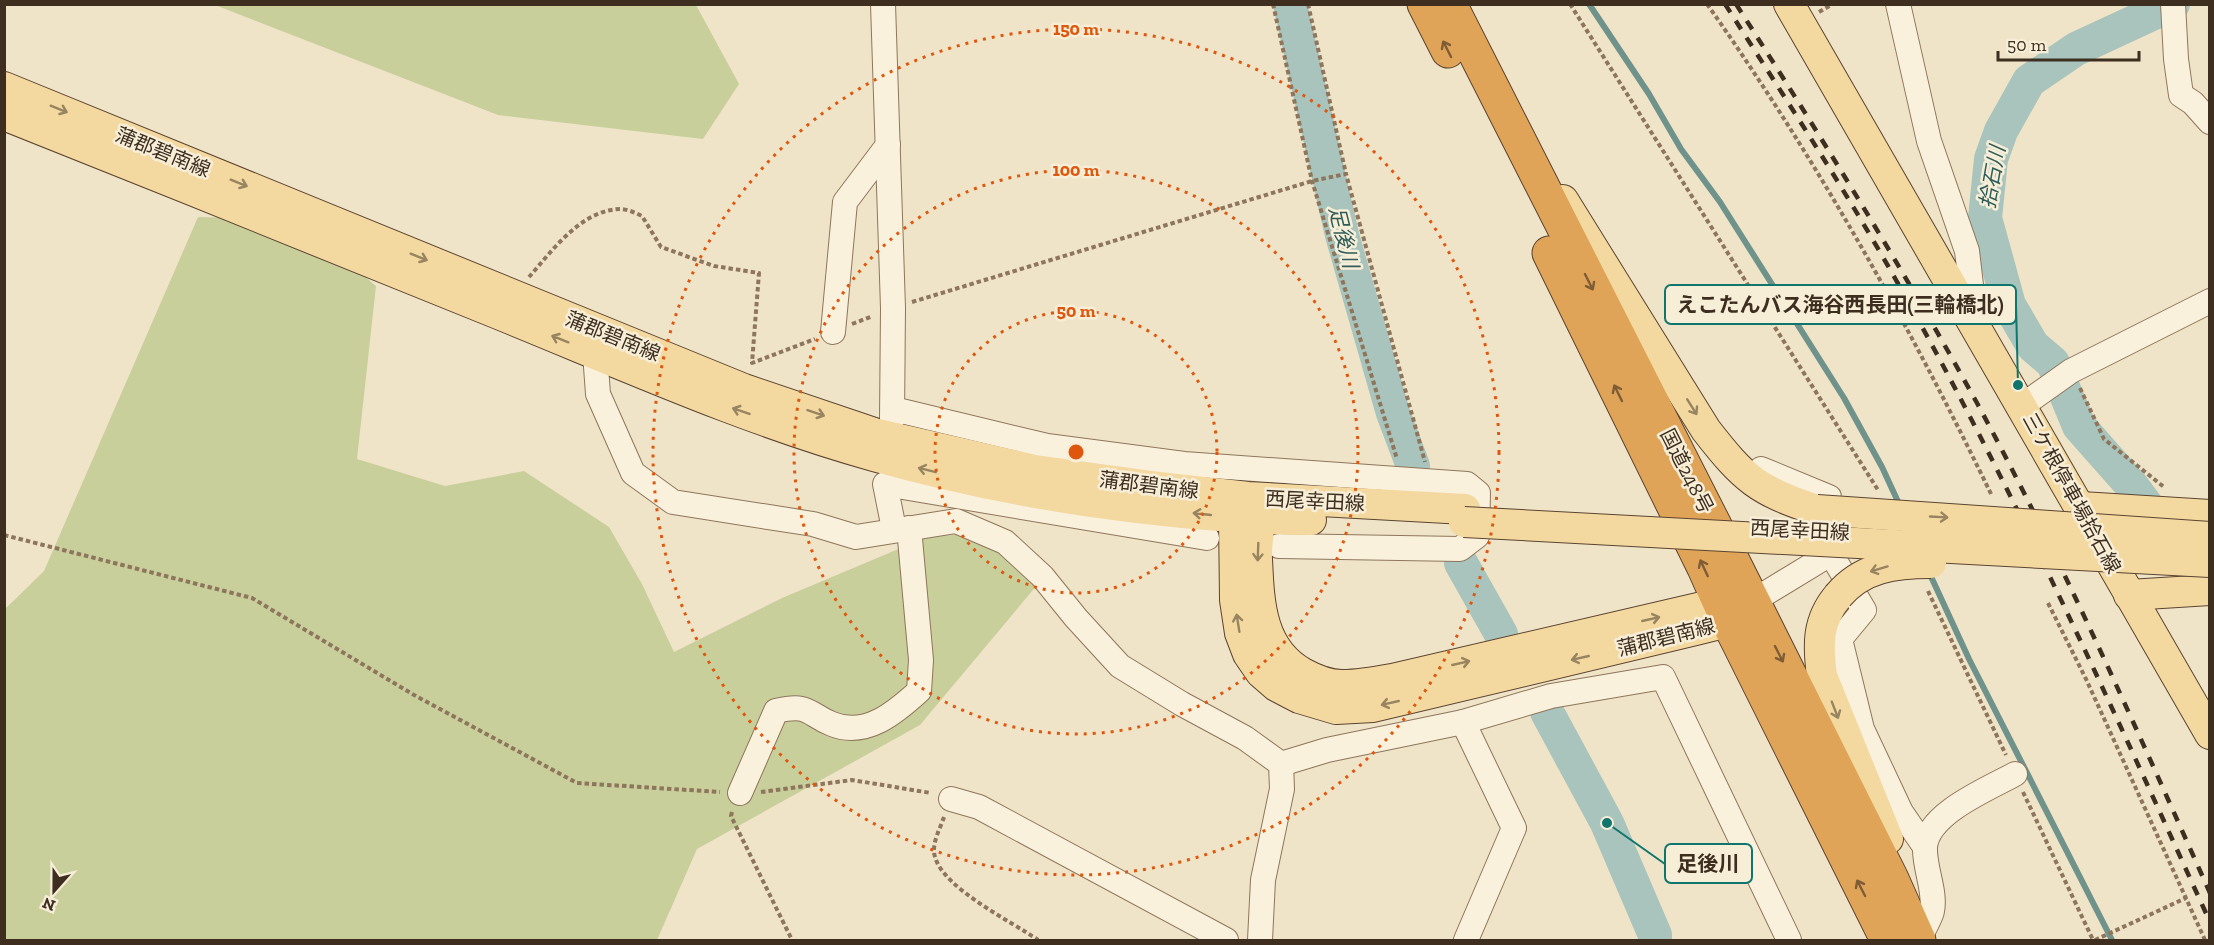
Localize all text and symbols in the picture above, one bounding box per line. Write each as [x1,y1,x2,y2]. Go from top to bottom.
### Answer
text: 150 m [1053,18,1099,40]
scale bar [1998,24,2139,62]
text: 50 m [2007,34,2047,56]
one-way arrow [1441,41,1452,59]
one-way arrow [49,104,67,115]
street label: 蒲郡碧南線 [112,122,214,182]
water label: 拾石川 [1974,142,2010,210]
text: 100 m [1052,159,1100,181]
one-way arrow [229,178,248,189]
water label: 足後川 [1324,203,1364,273]
one-way arrow [410,252,428,263]
one-way arrow [1584,272,1596,290]
callout: えこたんバス海谷西長田(三輪橋北) [1665,285,2016,324]
text: えこたんバス海谷西長田(三輪橋北) [1676,292,2004,317]
text: 50 m [1057,300,1096,322]
street label: 蒲郡碧南線 [562,306,664,366]
one-way arrow [551,333,570,344]
one-way arrow [1612,385,1624,403]
one-way arrow [1687,398,1699,415]
one-way arrow [732,405,751,416]
street label: 三ケ根停車場拾石線 [2018,408,2126,578]
one-way arrow [806,409,825,420]
street label: 国道248号 [1655,425,1719,517]
centre of rings [1066,442,1086,462]
one-way arrow [918,464,937,475]
street label: 蒲郡碧南線 [1098,467,1200,503]
street label: 西尾幸田線 [1264,486,1366,516]
one-way arrow [1193,508,1212,519]
one-way arrow [1928,512,1948,523]
street label: 西尾幸田線 [1749,515,1851,545]
one-way arrow [1252,541,1264,561]
one-way arrow [1698,560,1710,578]
one-way arrow [1870,564,1889,575]
one-way arrow [1641,612,1660,624]
one-way arrow [1233,613,1244,633]
street label: 蒲郡碧南線 [1615,613,1717,661]
one-way arrow [1774,644,1785,662]
one-way arrow [1571,653,1590,664]
one-way arrow [1451,657,1470,669]
one-way arrow [1381,698,1400,710]
one-way arrow [1831,700,1842,719]
callout: 足後川 [1665,844,1752,883]
text: 足後川 [1677,851,1740,876]
north arrow [24,861,84,921]
one-way arrow [1854,880,1866,898]
text: N [40,893,58,916]

